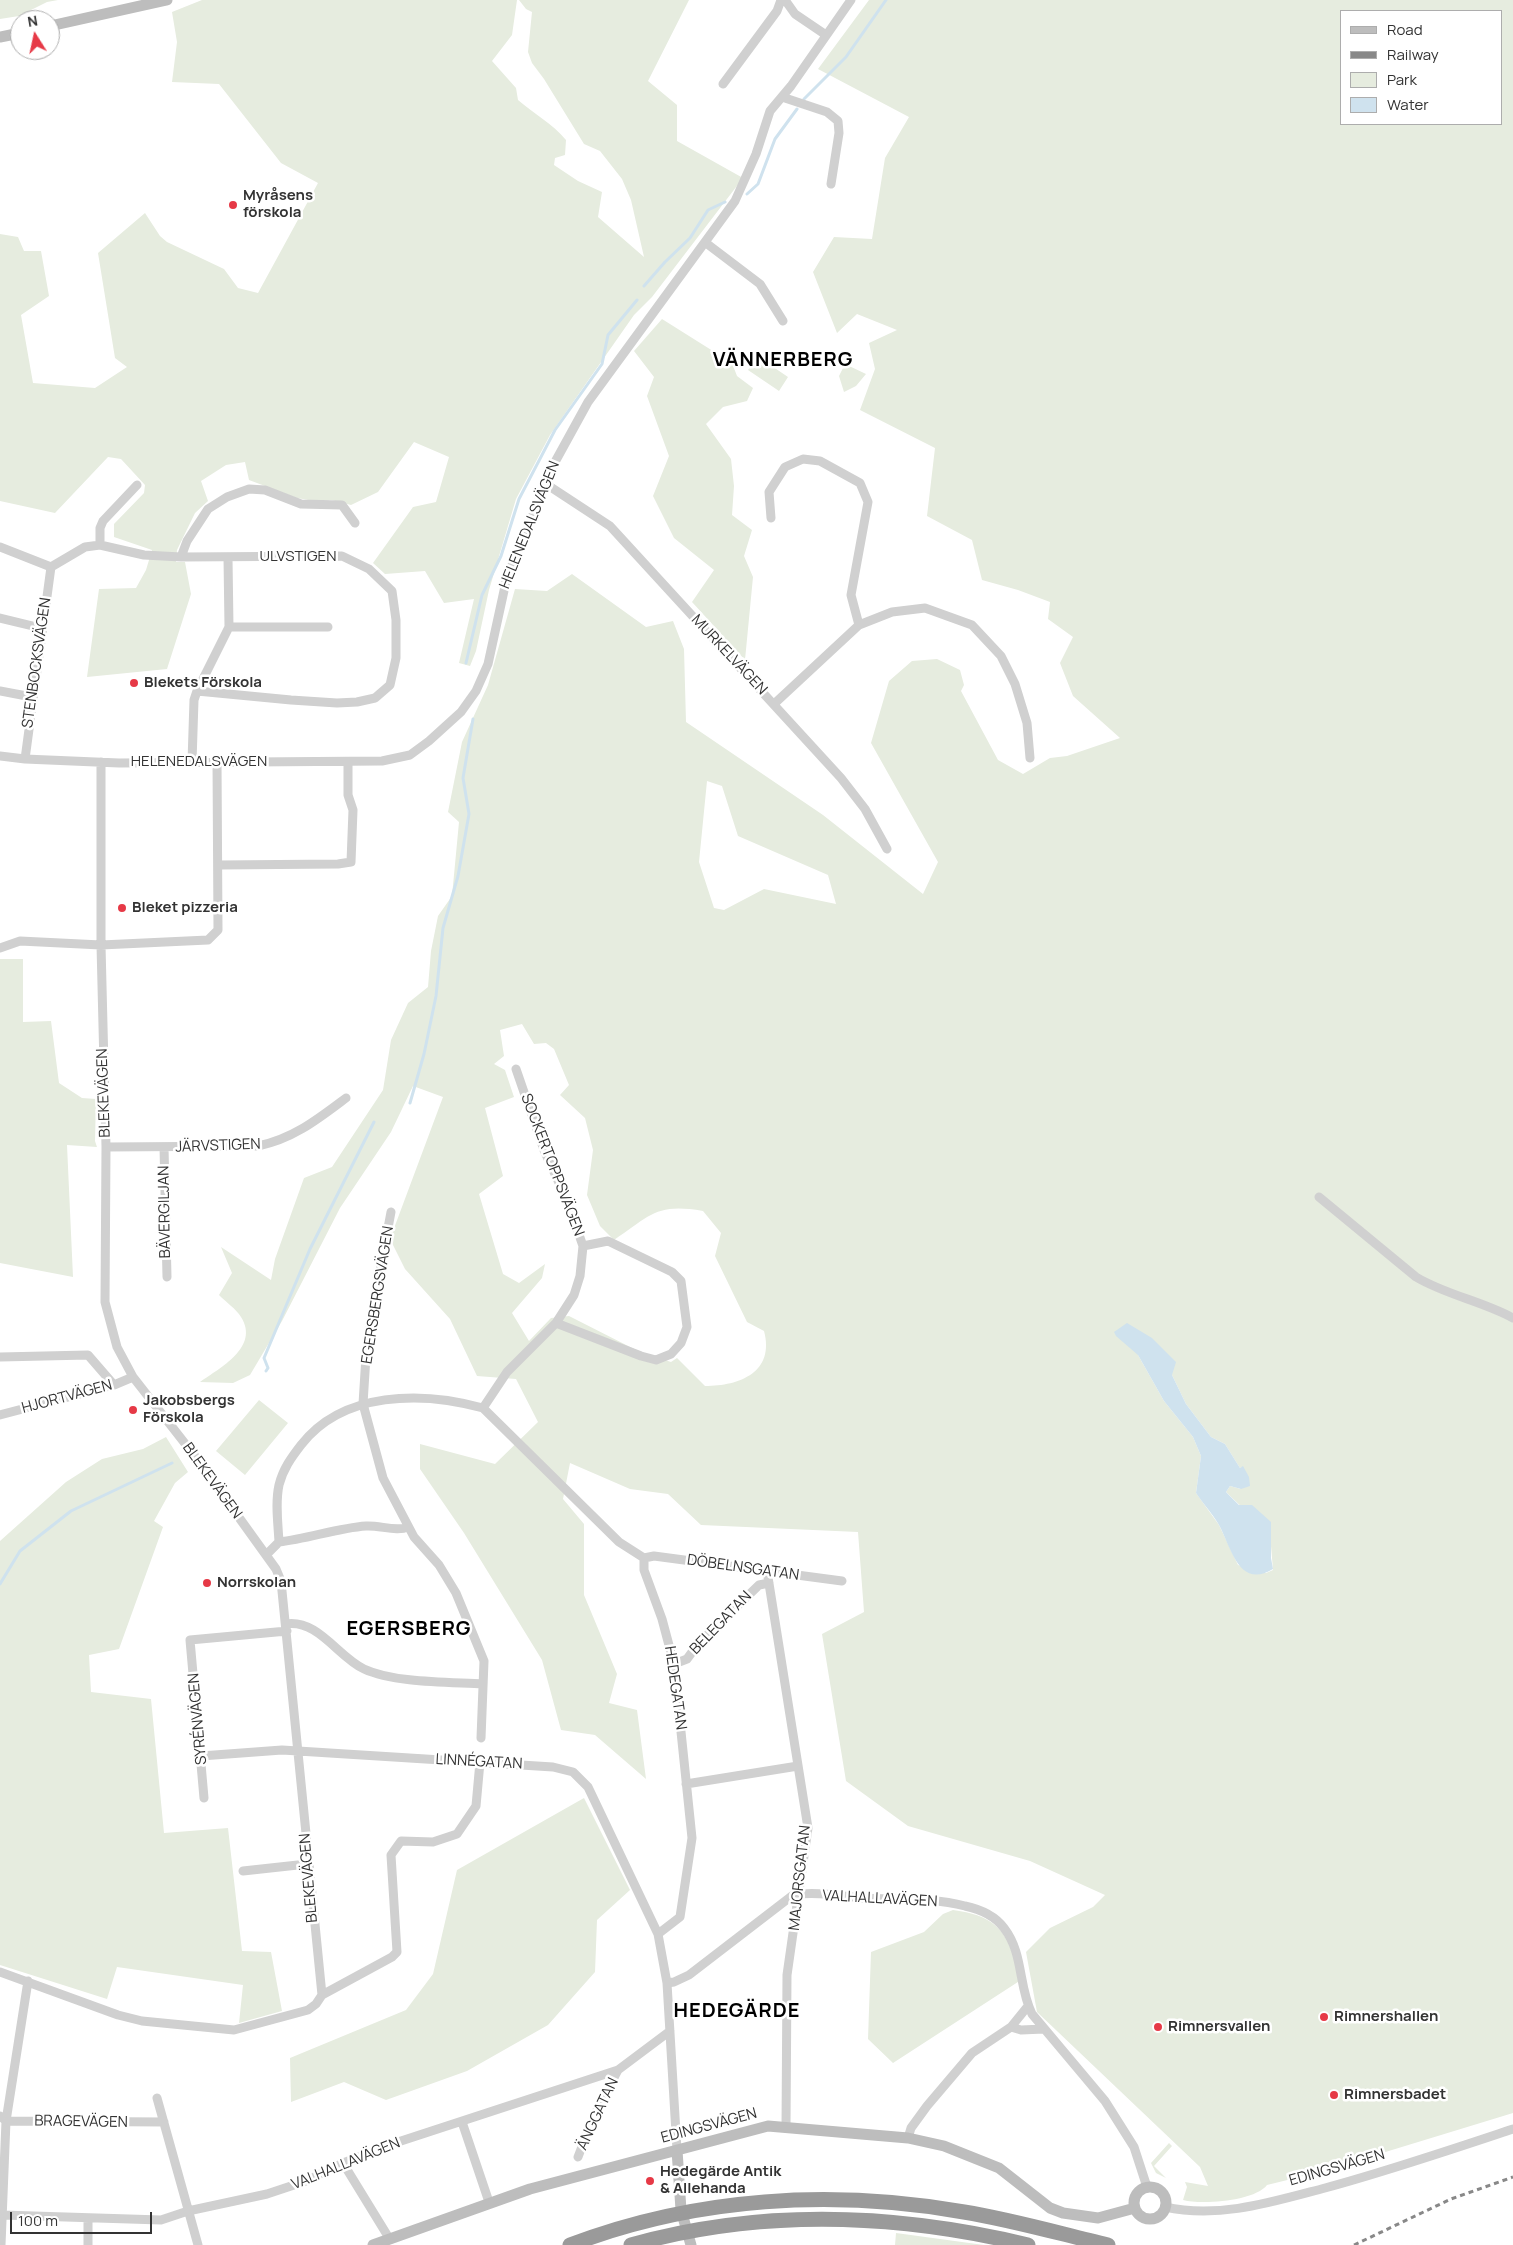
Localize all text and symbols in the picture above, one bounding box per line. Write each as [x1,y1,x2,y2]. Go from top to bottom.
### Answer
north arrow [10,10,60,60]
text: N [26,10,39,31]
legend [1340,10,1503,125]
text: Road [1387,19,1423,40]
text: Railway [1387,44,1439,65]
text: Park [1387,69,1417,90]
text: Water [1387,94,1429,115]
place label: Myråsens förskola [243,187,313,222]
marker: Myråsens förskola [227,199,239,211]
district label: VÄNNERBERG [711,348,855,372]
street label: HELENEDALSVÄGEN [496,458,564,592]
street label: ULVSTIGEN [260,548,336,566]
street label: STENBOCKSVÄGEN [19,596,55,730]
street label: MURKELVÄGEN [687,611,771,699]
place label: Blekets Förskola [144,674,262,692]
marker: Blekets Förskola [128,677,140,689]
street label: HELENEDALSVÄGEN [131,753,267,771]
place label: Bleket pizzeria [132,899,238,917]
marker: Bleket pizzeria [116,902,128,914]
street label: BLEKEVÄGEN [93,1048,115,1138]
street label: SOCKERTOPPSVÄGEN [517,1091,587,1239]
street label: JÄRVSTIGEN [175,1136,261,1156]
street label: BÄVERGILJAN [155,1165,175,1259]
street label: EGERSBERGSVÄGEN [358,1225,398,1365]
street label: HJORTVÄGEN [20,1376,114,1418]
place label: Jakobsbergs Förskola [143,1392,235,1427]
marker: Jakobsbergs Förskola [127,1404,139,1416]
street label: BLEKEVÄGEN [178,1440,246,1522]
street label: DÖBELNSGATAN [686,1551,800,1585]
place label: Norrskolan [217,1574,296,1592]
marker: Norrskolan [201,1577,213,1589]
street label: BELEGATAN [686,1588,756,1658]
district label: EGERSBERG [345,1617,473,1641]
street label: HEDEGATAN [660,1645,690,1731]
street label: SYRÉNVÄGEN [185,1672,211,1766]
street label: LINNÉGATAN [435,1751,523,1773]
street label: MAJORSGATAN [786,1824,814,1932]
street label: BLEKEVÄGEN [296,1833,322,1923]
street label: VALHALLAVÄGEN [822,1887,938,1911]
district label: HEDEGÄRDE [672,1999,802,2023]
place label: Rimnershallen [1334,2008,1438,2026]
marker: Rimnershallen [1318,2011,1330,2023]
place label: Rimnersvallen [1168,2018,1270,2036]
marker: Rimnersvallen [1152,2021,1164,2033]
street label: ÄNGGATAN [573,2075,623,2153]
place label: Rimnersbadet [1344,2086,1446,2104]
marker: Rimnersbadet [1328,2089,1340,2101]
street label: EDINGSVÄGEN [659,2105,759,2147]
street label: BRAGEVÄGEN [34,2112,128,2132]
street label: VALHALLAVÄGEN [289,2134,403,2194]
street label: EDINGSVÄGEN [1287,2146,1387,2190]
place label: Hedegärde Antik & Allehanda [660,2163,781,2198]
marker: Hedegärde Antik & Allehanda [644,2175,656,2187]
scale bar [12,2202,155,2234]
text: 100 m [18,2210,58,2231]

